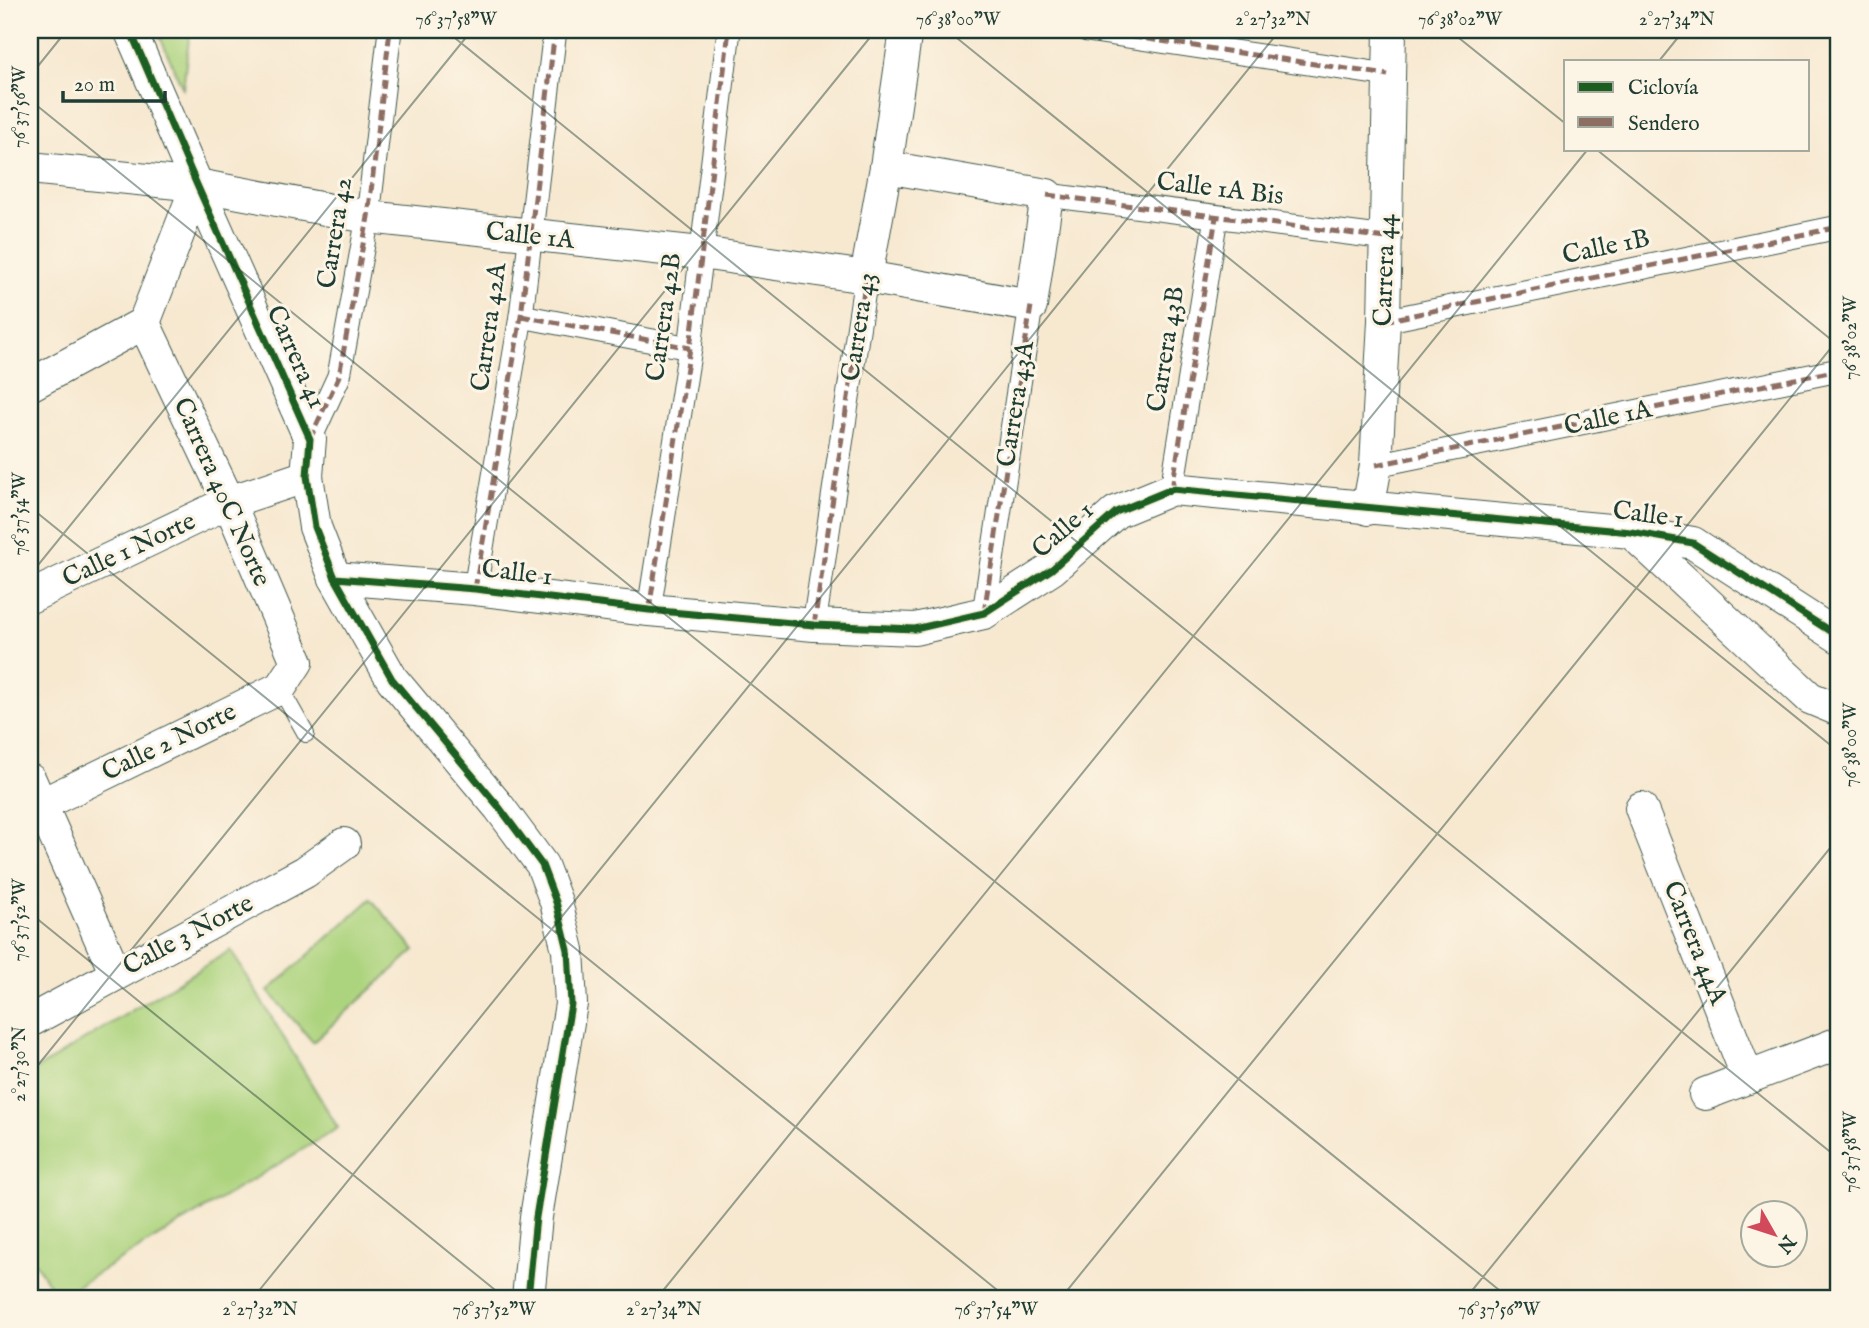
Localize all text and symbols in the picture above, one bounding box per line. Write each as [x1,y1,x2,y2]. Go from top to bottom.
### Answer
text: 76°37'58"W [415,9,498,32]
text: 76°38'00"W [916,9,1001,32]
text: 2°27'32"N [1235,9,1311,32]
text: 76°38'02"W [1418,9,1503,32]
text: 2°27'34"N [1639,9,1715,32]
scale bar [63,60,164,104]
legend [1564,60,1810,150]
text: 76°37'56"W [9,65,32,148]
text: 20 m [74,72,115,99]
text: Ciclovía [1628,75,1699,102]
text: Sendero [1628,111,1699,138]
street label: Calle 1A Bis [1155,165,1285,213]
street label: Carrera 42 [310,175,360,291]
street label: Carrera 44 [1367,213,1403,327]
street label: Calle 1A [484,215,577,257]
street label: Calle 1B [1559,222,1653,272]
street label: Carrera 42B [639,251,689,383]
street label: Carrera 42A [464,259,515,394]
street label: Carrera 43 [834,270,884,384]
street label: Carrera 43B [1140,284,1192,414]
text: 76°38'02"W [1840,295,1863,380]
street label: Carrera 41 [259,300,333,414]
street label: Carrera 43A [990,337,1042,469]
street label: Carrera 40C Norte [166,392,278,592]
street label: Calle 1A [1561,392,1656,443]
text: 76°37'54"W [9,472,32,556]
street label: Calle 1 [1025,494,1101,566]
street label: Calle 1 [1610,494,1686,536]
street label: Calle 1 Norte [57,505,201,595]
street label: Calle 1 [480,552,554,594]
street label: Calle 2 Norte [96,695,242,789]
text: 76°38'00"W [1840,702,1863,787]
street label: Carrera 44A [1655,876,1735,1011]
text: 76°37'52"W [9,878,32,961]
street label: Calle 3 Norte [117,887,259,983]
text: 2°27'30"N [9,1026,32,1102]
text: 76°37'58"W [1840,1110,1863,1193]
north arrow [1740,1198,1810,1268]
text: N [1771,1229,1801,1258]
text: 2°27'32"N [222,1299,298,1322]
text: 76°37'52"W [453,1299,536,1322]
text: 2°27'34"N [626,1299,702,1322]
text: 76°37'54"W [954,1299,1038,1322]
text: 76°37'56"W [1458,1299,1541,1322]

